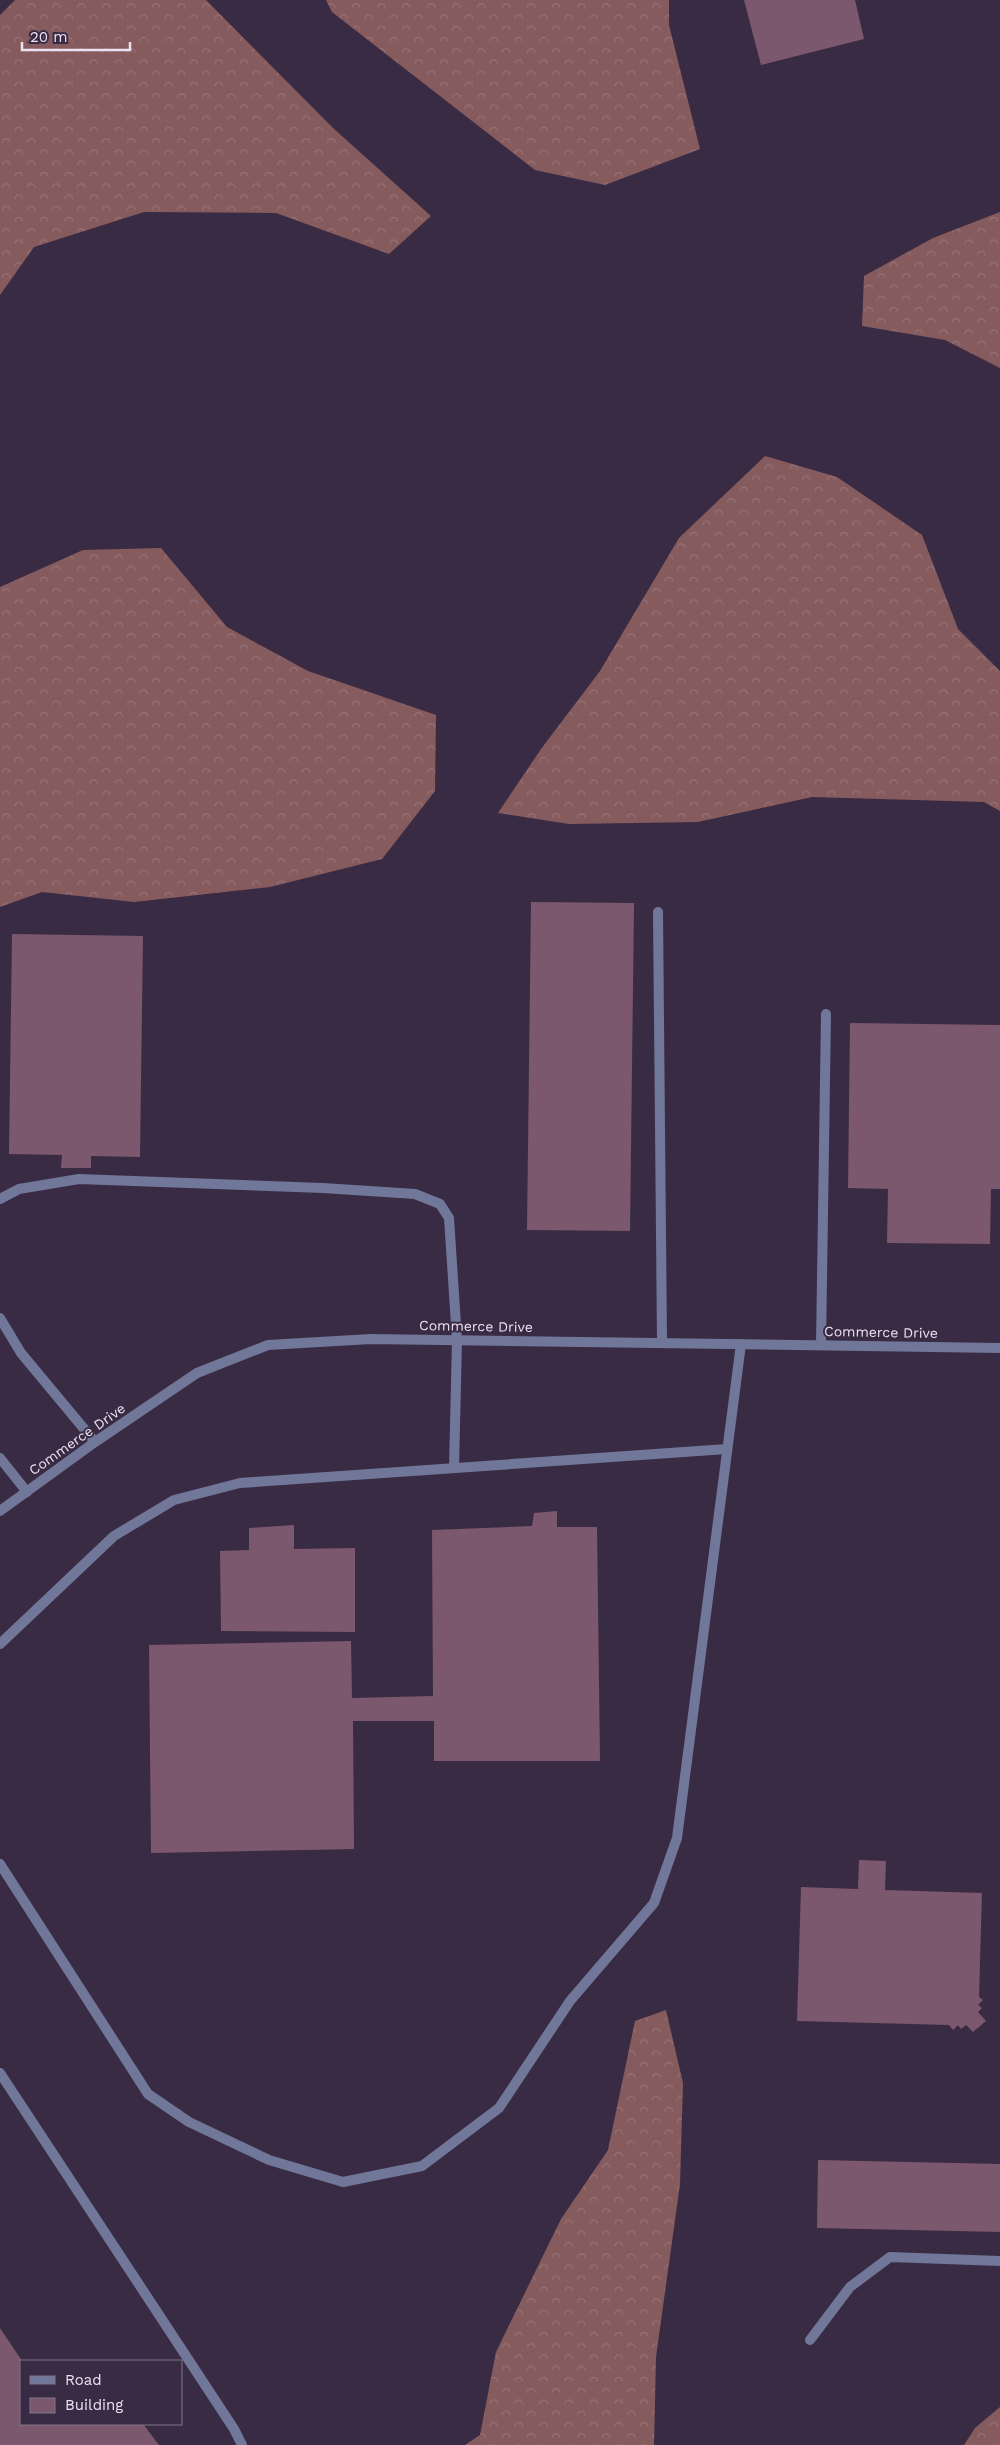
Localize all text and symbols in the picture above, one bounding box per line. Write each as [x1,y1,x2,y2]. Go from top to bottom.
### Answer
scale bar [22,20,130,52]
text: 20 m [30,28,68,46]
street label: Commerce Drive [419,1317,533,1335]
street label: Commerce Drive [824,1323,938,1341]
street label: Commerce Drive [26,1400,128,1478]
legend [20,2360,182,2425]
text: Road [65,2371,102,2389]
text: Building [65,2396,123,2414]

